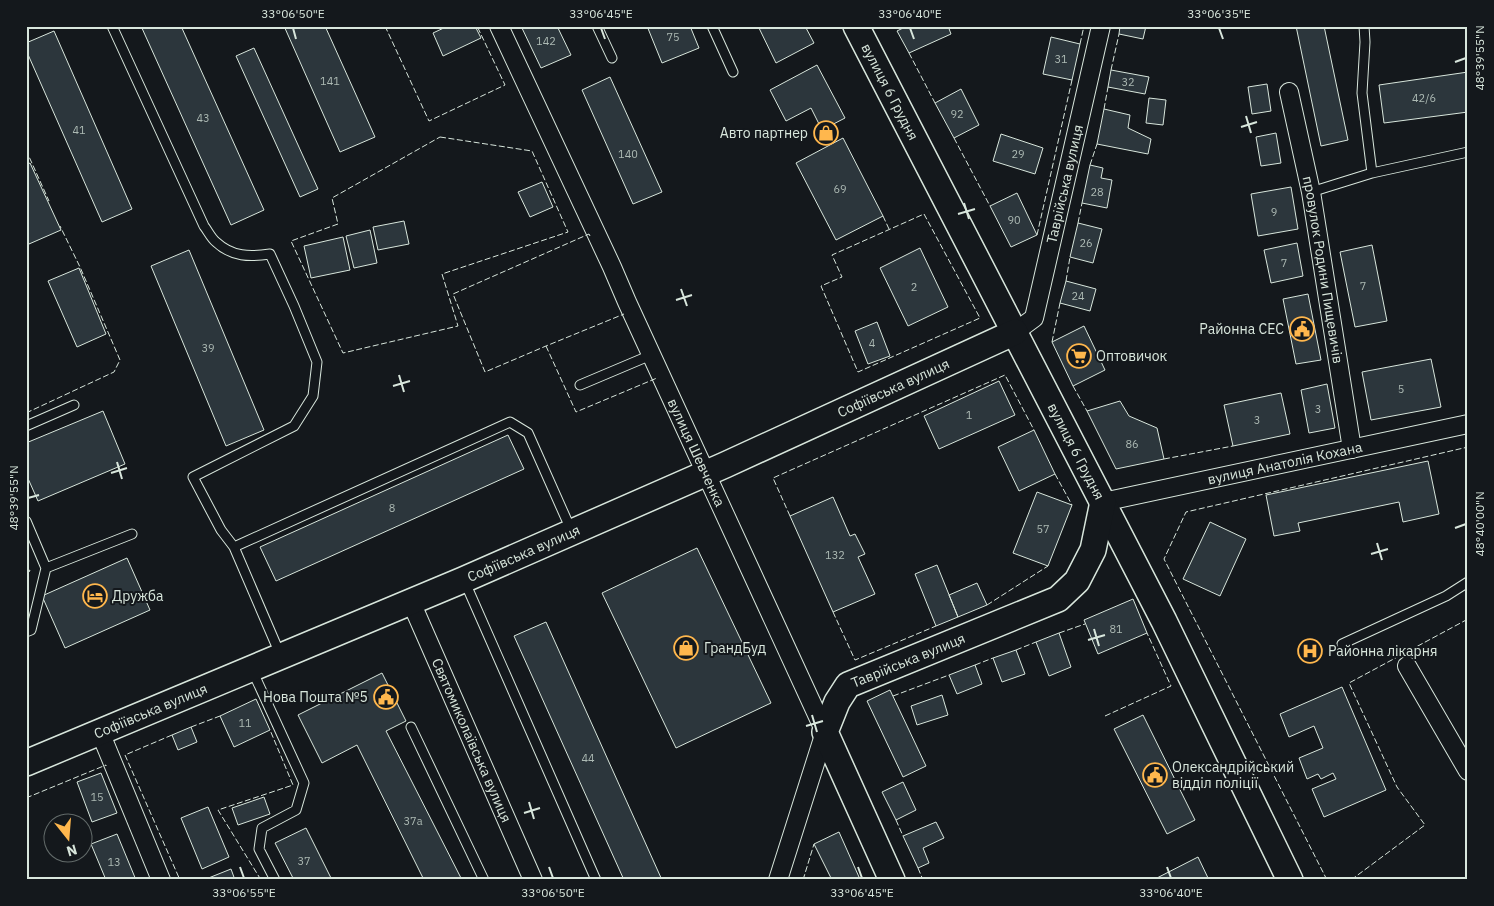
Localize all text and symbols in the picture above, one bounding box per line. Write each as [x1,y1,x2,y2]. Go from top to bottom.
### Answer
text: 33°06'50"E [261,6,325,21]
text: 33°06'45"E [569,6,633,21]
text: 33°06'40"E [878,6,942,21]
text: 33°06'35"E [1187,6,1251,21]
text: 48°39'55"N [1472,25,1487,91]
house number: 75 [666,30,680,44]
house number: 142 [536,34,556,48]
street label: вулиця 6 Грудня [858,40,923,143]
house number: 31 [1054,52,1068,66]
house number: 141 [320,74,340,88]
house number: 32 [1121,75,1135,89]
house number: 42/6 [1412,91,1436,105]
house number: 92 [950,107,964,121]
house number: 43 [196,111,210,125]
shop icon: Авто партнер [813,120,839,146]
house number: 41 [72,123,86,137]
street label: Таврійська вулиця [1042,123,1087,245]
place label: Авто партнер [720,124,808,142]
house number: 140 [618,147,638,161]
house number: 29 [1011,147,1025,161]
street label: провулок Родини Пищевичів [1299,174,1347,365]
house number: 69 [833,182,847,196]
house number: 28 [1090,185,1104,199]
house number: 9 [1271,205,1277,219]
house number: 90 [1007,213,1021,227]
house number: 26 [1079,236,1093,250]
house number: 7 [1281,256,1287,270]
house number: 7 [1360,279,1366,293]
house number: 2 [911,280,917,294]
house number: 24 [1071,289,1085,303]
public building icon: Районна СЕС [1289,316,1315,342]
place label: Районна СЕС [1199,320,1284,338]
house number: 4 [869,336,876,350]
house number: 39 [201,341,215,355]
supermarket icon: Оптовичок [1066,343,1092,369]
place label: Оптовичок [1096,347,1168,365]
street label: Софіївська вулиця [834,354,952,421]
house number: 5 [1398,382,1404,396]
street label: вулиця Шевченка [664,396,729,510]
street label: вулиця 6 Грудня [1044,400,1109,503]
house number: 3 [1315,402,1321,416]
house number: 1 [966,408,973,422]
house number: 3 [1254,413,1260,427]
house number: 86 [1125,437,1139,451]
street label: вулиця Анатолія Кохана [1206,438,1364,488]
text: 48°39'55"N [6,465,21,531]
text: 48°40'00"N [1472,491,1487,557]
house number: 8 [389,501,395,515]
street label: Софіївська вулиця [464,521,583,586]
house number: 57 [1036,522,1050,536]
house number: 132 [825,548,845,562]
hotel icon: Дружба [82,583,108,609]
place label: Дружба [112,587,164,605]
house number: 81 [1109,622,1123,636]
street label: Таврійська вулиця [849,629,968,692]
shop icon: ГрандБуд [673,635,699,661]
hospital icon: Районна лікарня [1297,638,1323,664]
place label: ГрандБуд [704,639,766,657]
place label: Районна лікарня [1328,642,1437,660]
street label: Святомиколаївська вулиця [428,655,516,825]
street label: Софіївська вулиця [91,679,210,743]
public building icon: Нова Пошта №5 [373,684,399,710]
place label: Нова Пошта №5 [263,688,368,706]
house number: 11 [238,716,252,730]
house number: 44 [581,751,595,765]
place label: Олександрійський відділ поліції [1172,758,1294,792]
public building icon: Олександрійський відділ поліції [1142,762,1168,788]
house number: 15 [90,790,104,804]
north arrow [42,814,92,864]
house number: 37а [403,814,423,828]
text: N [64,840,79,861]
house number: 37 [297,854,311,868]
house number: 13 [107,855,121,869]
text: 33°06'55"E [212,885,276,900]
text: 33°06'50"E [521,885,585,900]
text: 33°06'45"E [830,885,894,900]
text: 33°06'40"E [1139,885,1203,900]

